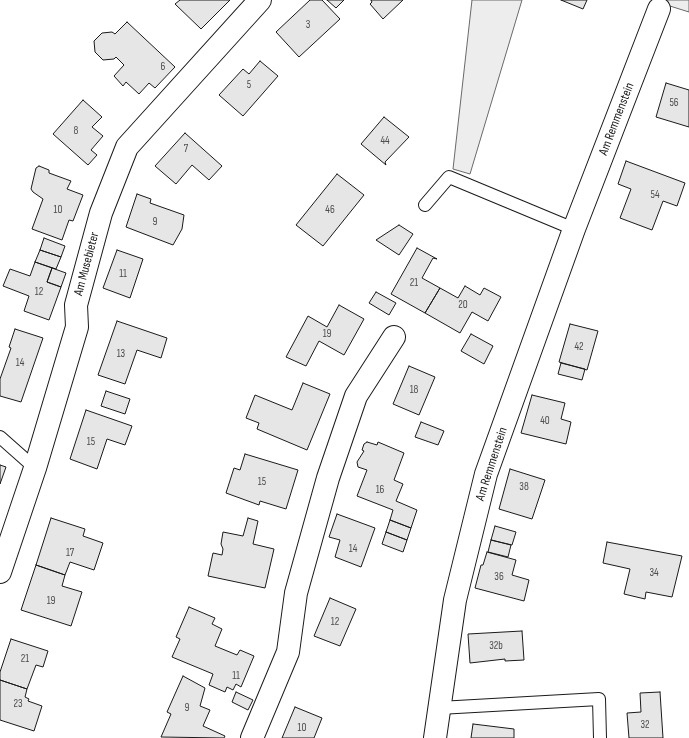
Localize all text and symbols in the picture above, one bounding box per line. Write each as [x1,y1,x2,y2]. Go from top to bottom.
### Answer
house number: 3 [306,18,310,32]
house number: 6 [161,60,165,74]
house number: 5 [247,78,251,92]
street label: Am Remmenstein [596,80,638,158]
house number: 56 [669,96,679,110]
house number: 8 [74,124,78,138]
house number: 44 [380,134,390,148]
house number: 7 [184,142,188,156]
house number: 54 [650,188,660,202]
house number: 10 [54,203,62,217]
house number: 46 [325,203,335,217]
house number: 9 [153,215,157,229]
street label: Am Musebieter [71,231,103,297]
house number: 11 [119,267,127,281]
house number: 21 [410,276,418,290]
house number: 12 [35,285,43,299]
house number: 20 [458,298,468,312]
house number: 19 [323,327,331,341]
house number: 42 [574,340,584,354]
house number: 13 [117,347,125,361]
house number: 14 [16,356,24,370]
house number: 18 [410,383,418,397]
house number: 40 [540,414,550,428]
street label: Am Remmenstein [473,425,511,503]
house number: 15 [87,435,95,449]
house number: 15 [258,475,266,489]
house number: 38 [519,480,529,494]
house number: 16 [376,483,384,497]
house number: 14 [349,542,357,556]
house number: 17 [66,546,74,560]
house number: 34 [649,566,659,580]
house number: 36 [494,570,504,584]
house number: 19 [47,594,55,608]
house number: 12 [331,615,339,629]
house number: 32b [489,639,503,653]
house number: 21 [21,652,29,666]
house number: 11 [232,669,240,683]
house number: 23 [13,697,23,711]
house number: 9 [185,701,189,715]
house number: 32 [640,718,650,732]
house number: 10 [298,721,306,735]

